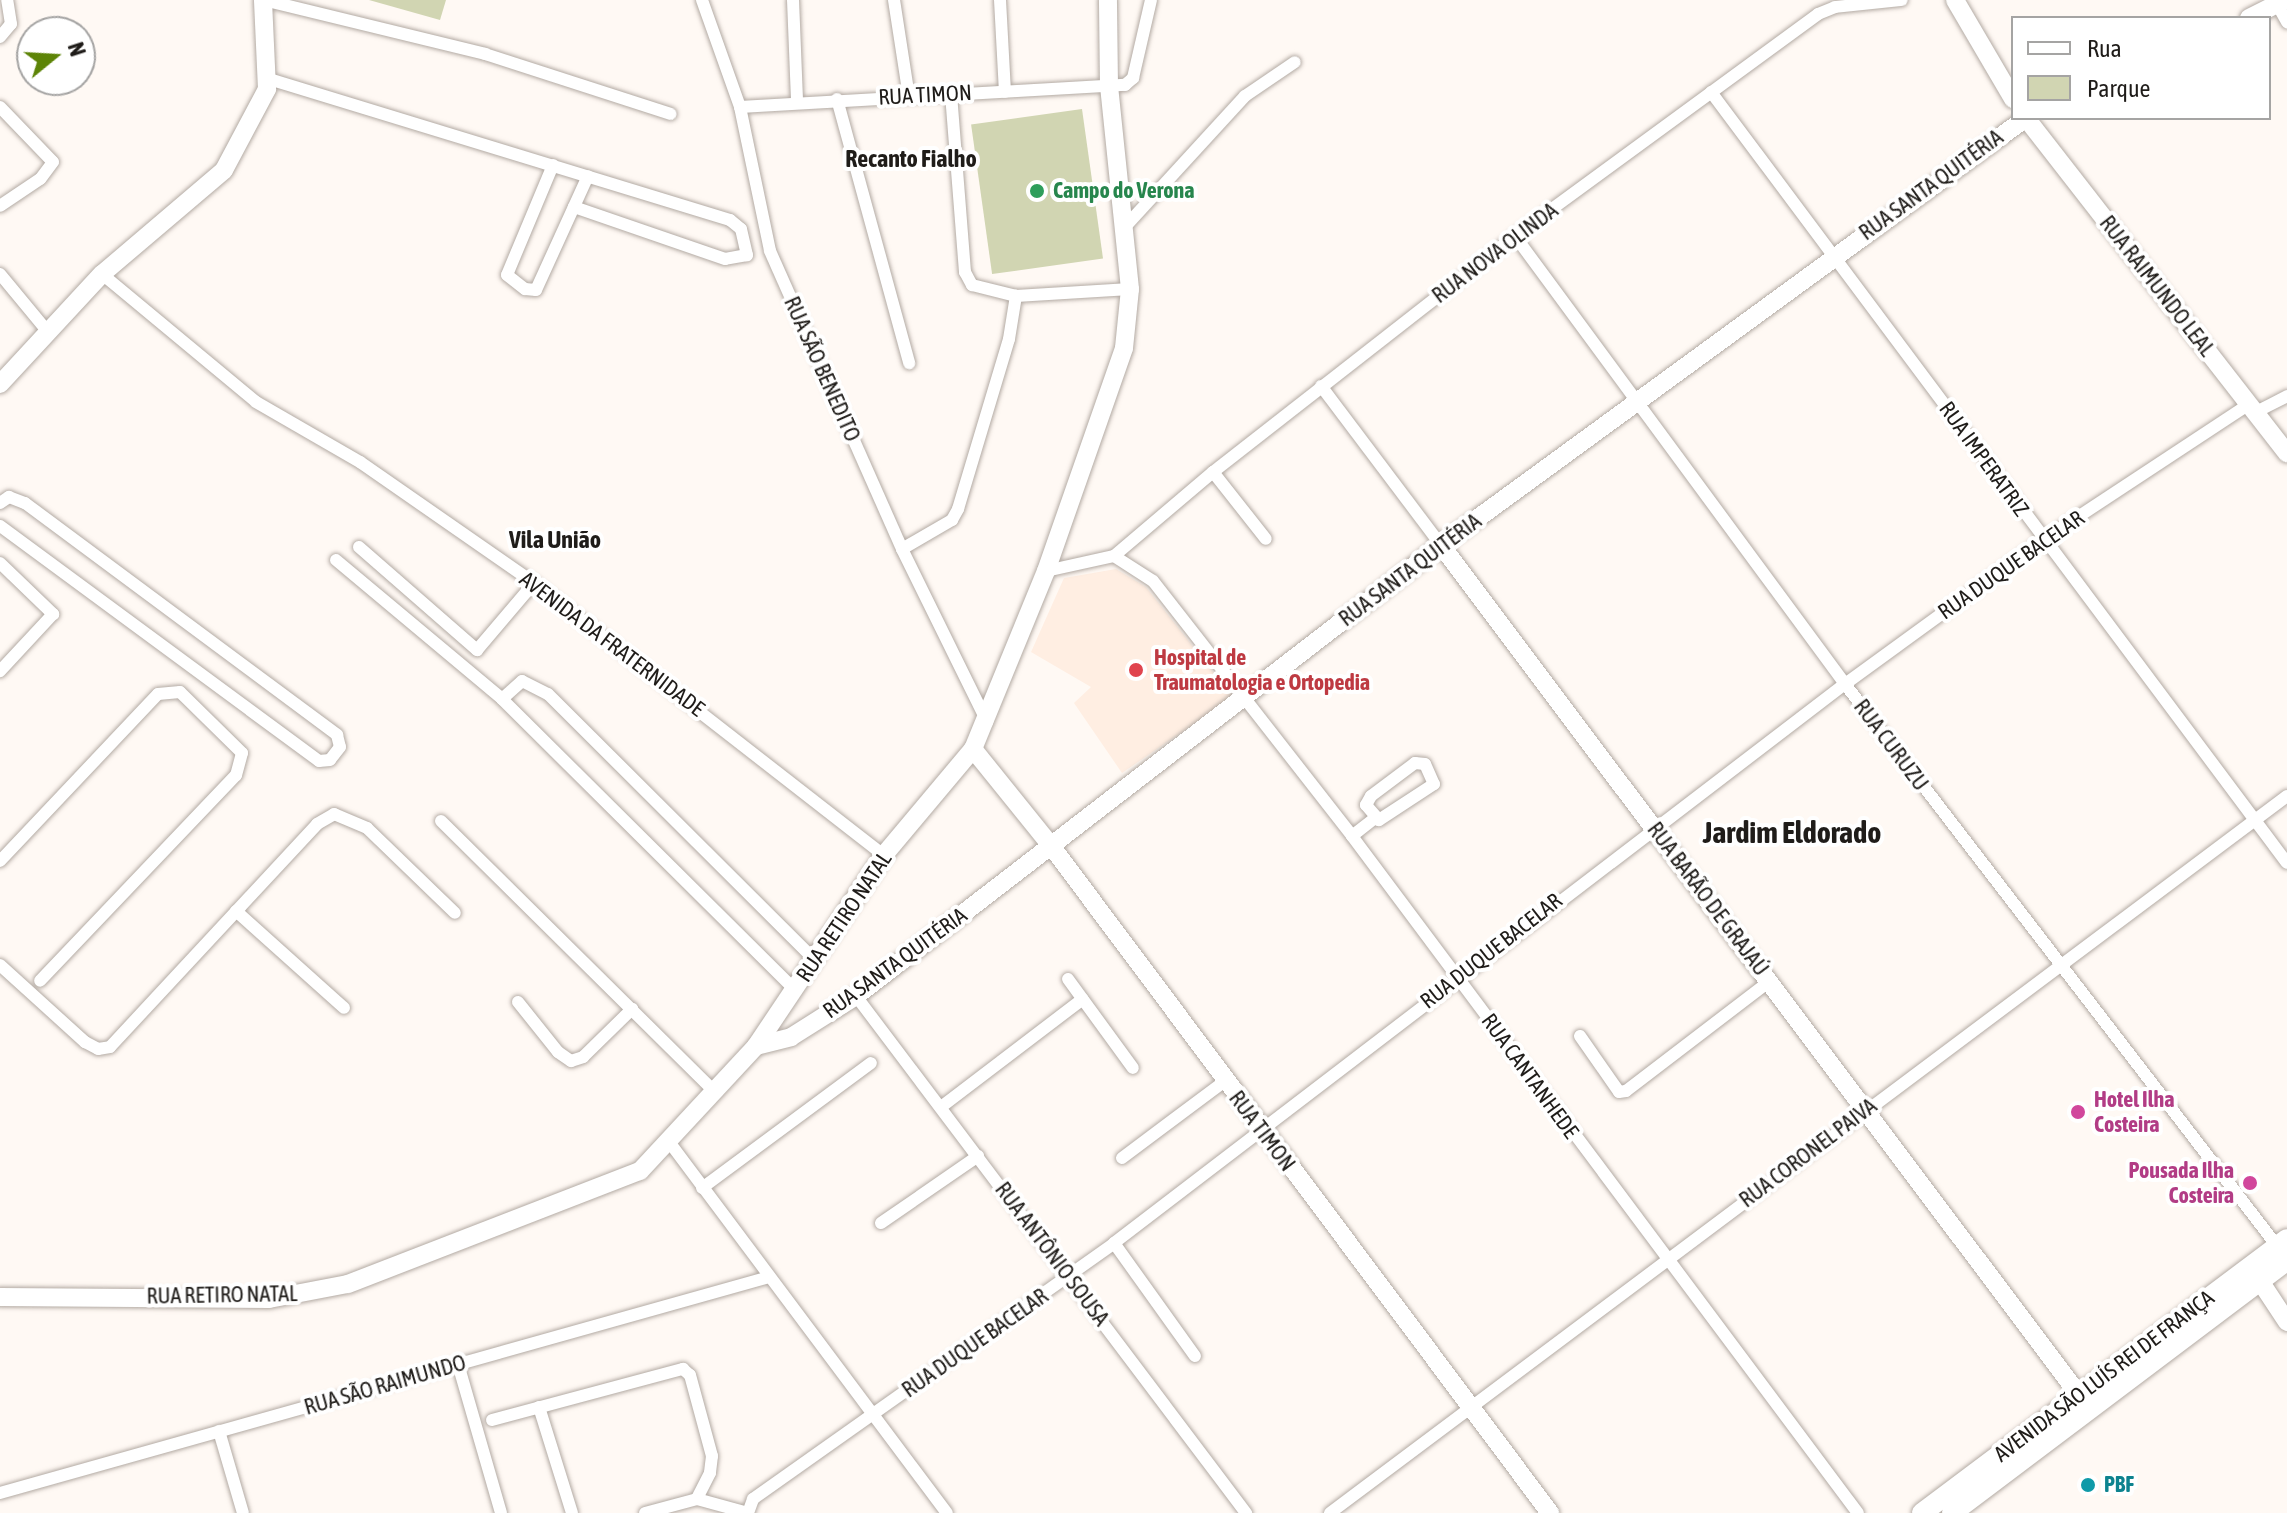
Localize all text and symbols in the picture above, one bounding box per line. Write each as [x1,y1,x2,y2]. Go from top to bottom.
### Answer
north arrow [16,16,96,96]
legend [2011,16,2271,120]
text: Rua [2087,35,2122,62]
text: N [63,39,91,59]
text: Parque [2087,75,2150,102]
street label: RUA TIMON [878,79,972,111]
street label: RUA SANTA QUITÉRIA [1854,124,2008,246]
district label: Recanto Fialho [845,145,977,173]
place label: Campo do Verona [1053,178,1194,204]
marker: Campo do Verona [1028,182,1046,200]
street label: RUA NOVA OLINDA [1427,197,1563,309]
street label: RUA RAIMUNDO LEAL [2094,210,2220,362]
street label: RUA SÃO BENEDITO [778,292,866,446]
street label: RUA IMPERATRIZ [1934,396,2034,522]
street label: RUA DUQUE BACELAR [1933,505,2089,625]
street label: RUA SANTA QUITÉRIA [1334,508,1486,632]
district label: Vila União [509,526,601,554]
street label: AVENIDA DA FRATERNIDADE [514,566,710,722]
place label: Hospital de Traumatologia e Ortopedia [1154,644,1370,696]
marker: Hospital de Traumatologia e Ortopedia [1125,659,1147,681]
street label: RUA CURUZU [1848,694,1934,796]
district label: Jardim Eldorado [1703,814,1881,850]
street label: RUA BARÃO DE GRAJAÚ [1642,817,1774,981]
street label: RUA RETIRO NATAL [791,847,897,987]
street label: RUA DUQUE BACELAR [1415,888,1567,1014]
street label: RUA SANTA QUITÉRIA [818,902,972,1024]
street label: RUA CANTANHEDE [1476,1008,1584,1144]
street label: RUA TIMON [1223,1086,1301,1176]
place label: Hotel Ilha Costeira [2094,1086,2174,1138]
street label: RUA CORONEL PAIVA [1734,1093,1882,1213]
marker: Hotel Ilha Costeira [2069,1103,2087,1121]
place label: Pousada Ilha Costeira [2128,1157,2234,1208]
marker: Pousada Ilha Costeira [2241,1174,2259,1192]
street label: RUA ANTÔNIO SOUSA [989,1177,1115,1331]
street label: RUA RETIRO NATAL [146,1280,298,1310]
street label: RUA DUQUE BACELAR [897,1283,1053,1403]
street label: AVENIDA SÃO LUÍS REI DE FRANÇA [1989,1285,2219,1467]
street label: RUA SÃO RAIMUNDO [301,1349,469,1421]
place label: PBF [2104,1472,2134,1498]
marker: PBF [2079,1476,2097,1494]

